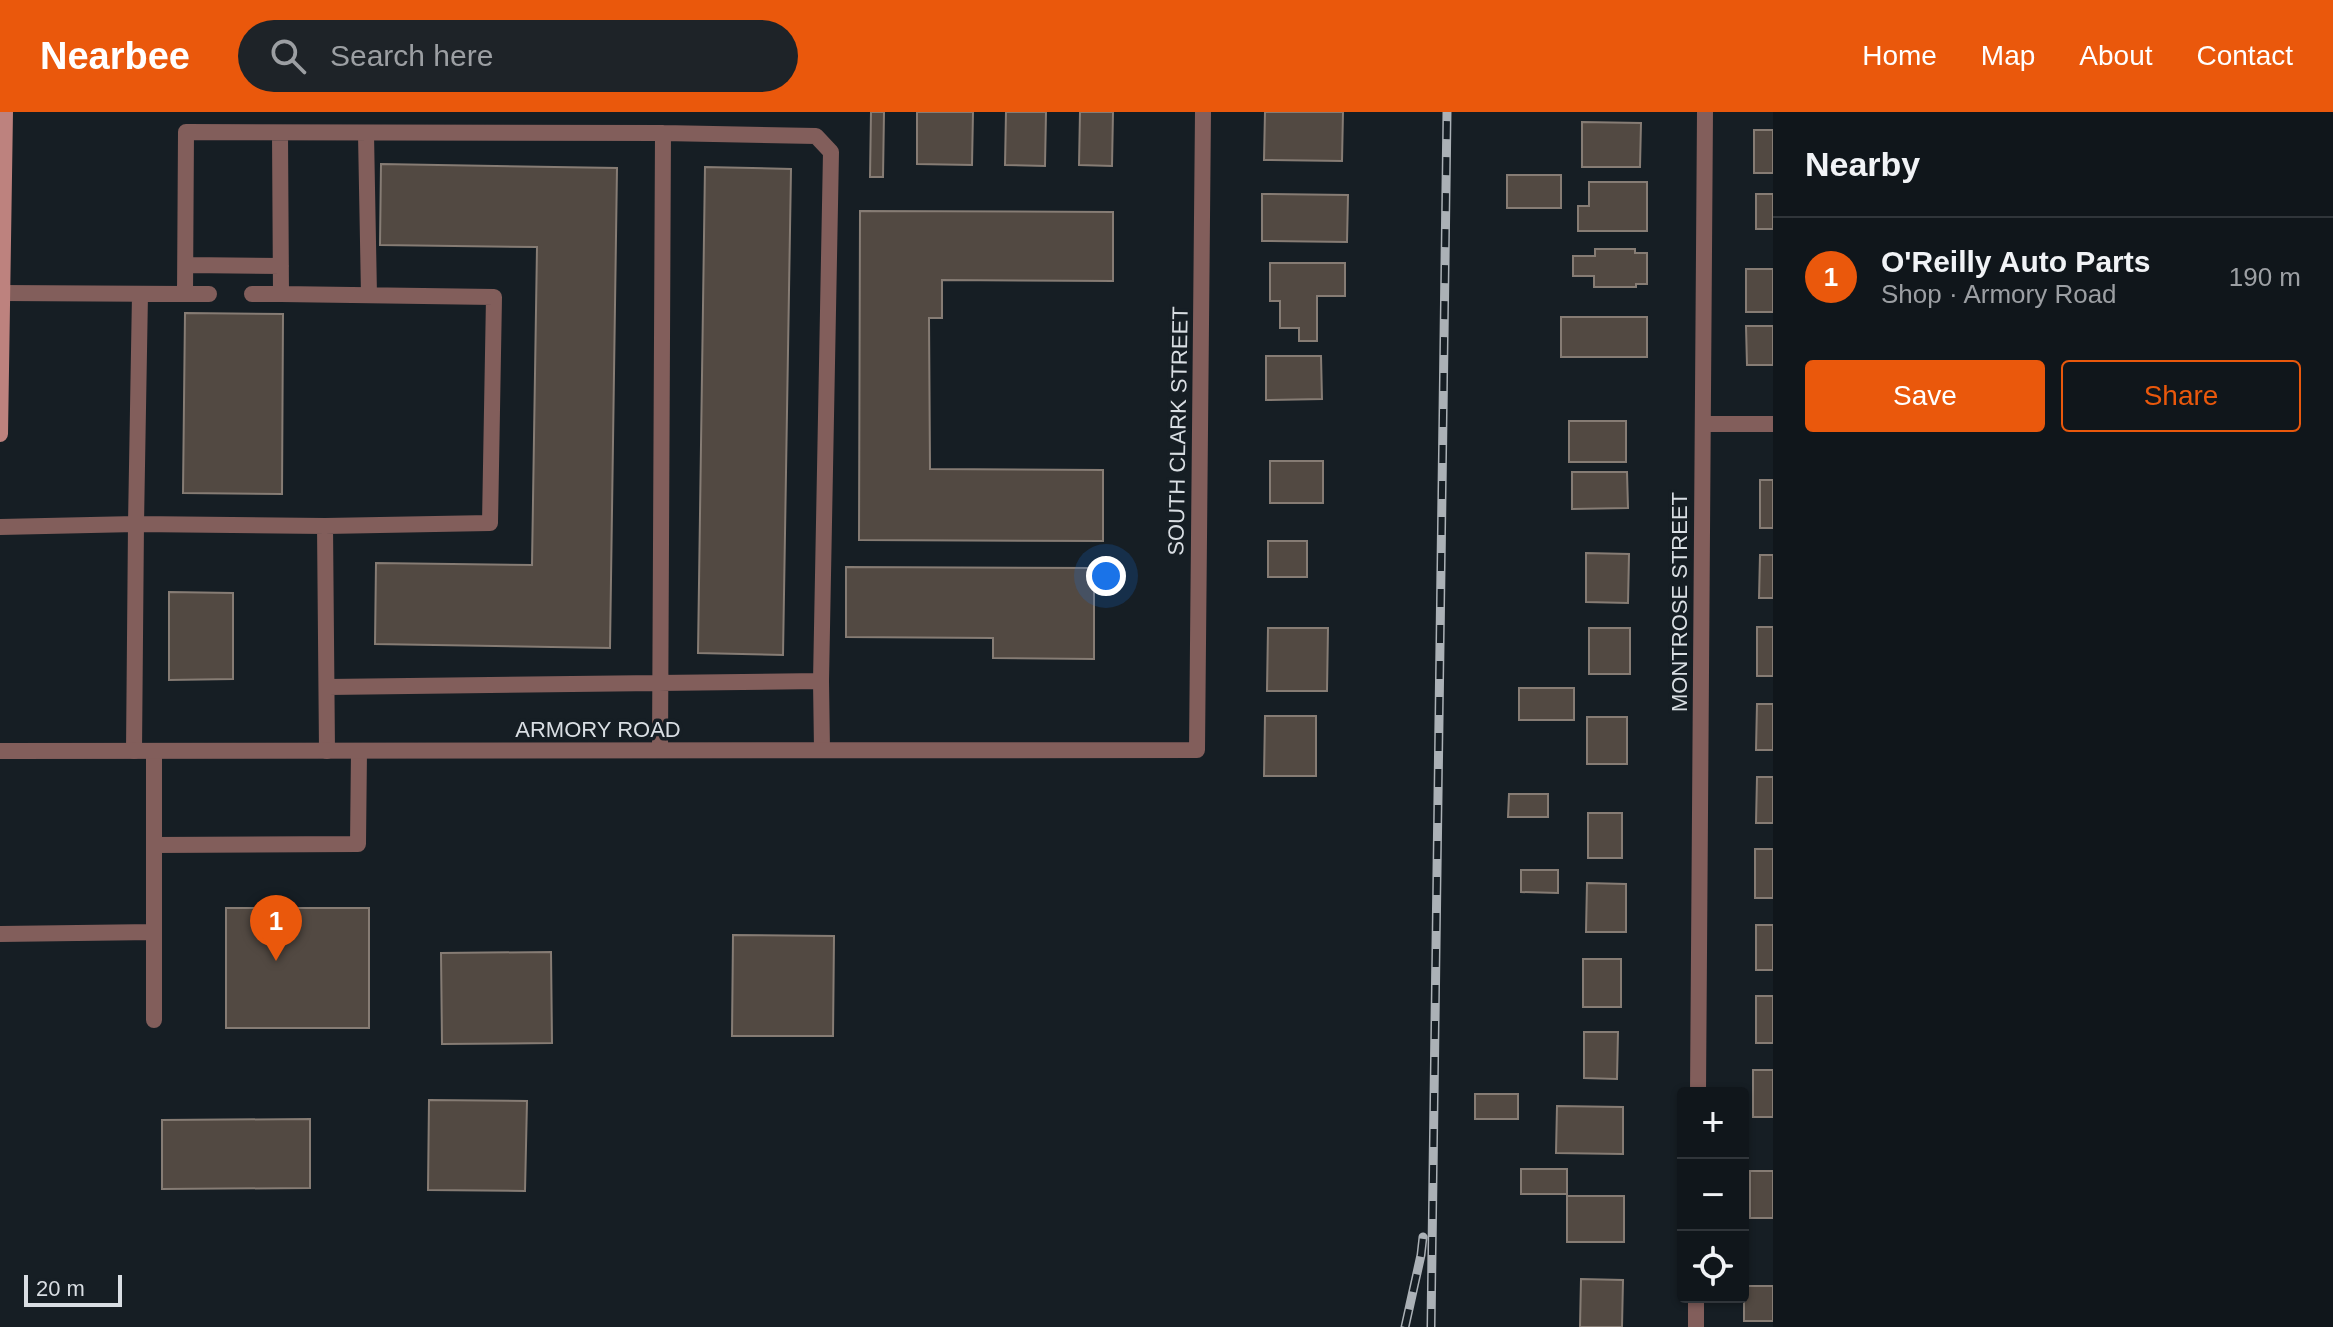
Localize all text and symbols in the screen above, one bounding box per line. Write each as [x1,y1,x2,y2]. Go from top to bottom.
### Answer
search box [238,20,798,92]
icon: search [266,34,310,78]
text: Nearbee [40,35,190,77]
text: Search here [330,39,493,72]
text: Home [1862,40,1937,71]
text: Map [1981,40,2035,71]
text: About [2079,40,2153,71]
text: Contact [2197,40,2293,71]
text: Nearby [1805,145,1920,183]
text: O'Reilly Auto Parts [1881,245,2150,278]
text: 1 [1824,262,1838,292]
text: 190 m [2229,262,2301,292]
text: Shop · Armory Road [1881,279,2117,309]
street label: SOUTH CLARK STREET [1163,306,1193,556]
button: Save [1805,360,2045,432]
button: Share [2061,360,2301,432]
street label: MONTROSE STREET [1667,492,1692,712]
your location [1086,556,1126,596]
street label: ARMORY ROAD [515,717,681,742]
pin: 1 [250,895,302,961]
map controls [1677,1087,1749,1303]
button: + [1677,1087,1749,1159]
button: − [1677,1159,1749,1231]
button: locate [1677,1231,1749,1303]
scale bar [24,1271,122,1307]
text: 20 m [36,1276,85,1301]

